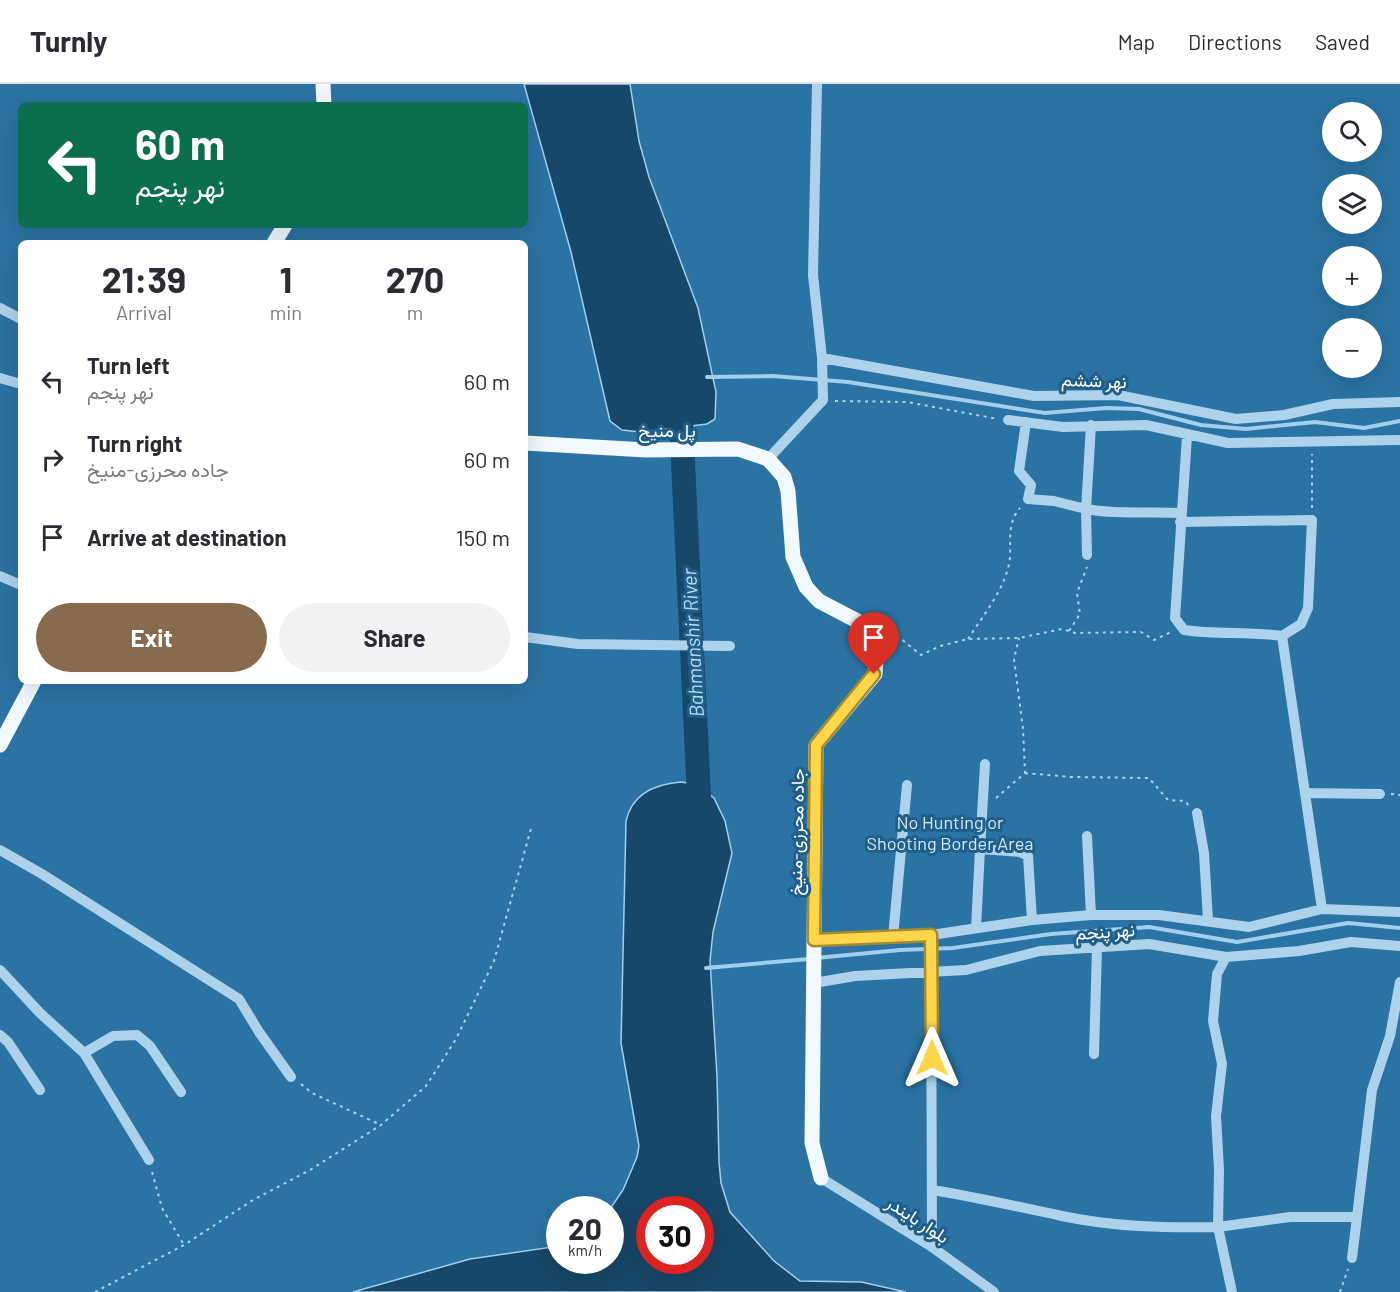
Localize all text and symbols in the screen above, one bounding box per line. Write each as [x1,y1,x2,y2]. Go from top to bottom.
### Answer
text: Turnly [30,24,107,58]
text: Map [1118,29,1155,54]
text: Directions [1188,29,1282,54]
text: Saved [1315,29,1370,54]
map controls [1322,102,1382,378]
button: search [1322,102,1382,162]
text: 60 m [135,118,225,168]
icon: left [36,126,114,204]
text: نهر پنجم [135,170,225,202]
button: layers [1322,174,1382,234]
button: + [1322,246,1382,306]
text: 21:39 [102,257,186,300]
text: 1 [280,257,292,300]
text: 270 [386,257,444,300]
text: Arrival [116,300,172,324]
text: min [270,300,302,324]
text: m [407,300,423,324]
button: − [1322,318,1382,378]
text: Turn left [87,352,170,378]
icon: left [36,365,69,398]
text: 60 m [464,368,510,394]
street label: نهر ششم [1061,368,1127,394]
text: نهر پنجم [87,379,154,403]
street label: پل منیخ [638,419,696,443]
text: Turn right [87,430,182,456]
icon: right [36,443,69,476]
text: 60 m [464,446,510,472]
text: جاده محرزی-منیخ [87,457,229,481]
icon: arrive [36,521,69,554]
text: Arrive at destination [87,524,286,550]
text: 150 m [456,524,510,550]
water label: Bahmanshir River [676,567,708,718]
button: Exit [36,603,267,672]
button: Share [279,603,510,672]
pin [848,612,899,674]
icon: arrive [857,621,890,654]
street label: جاده محرزی-منیخ [784,768,810,896]
park label: No Hunting or Shooting Border Area [867,811,1033,854]
street label: نهر پنجم [1074,918,1136,946]
position arrow [900,1026,964,1090]
street label: بلوار بایندر [881,1190,954,1248]
speed limit sign: 30 [636,1196,714,1274]
text: 20 [568,1210,602,1246]
text: km/h [568,1241,602,1259]

